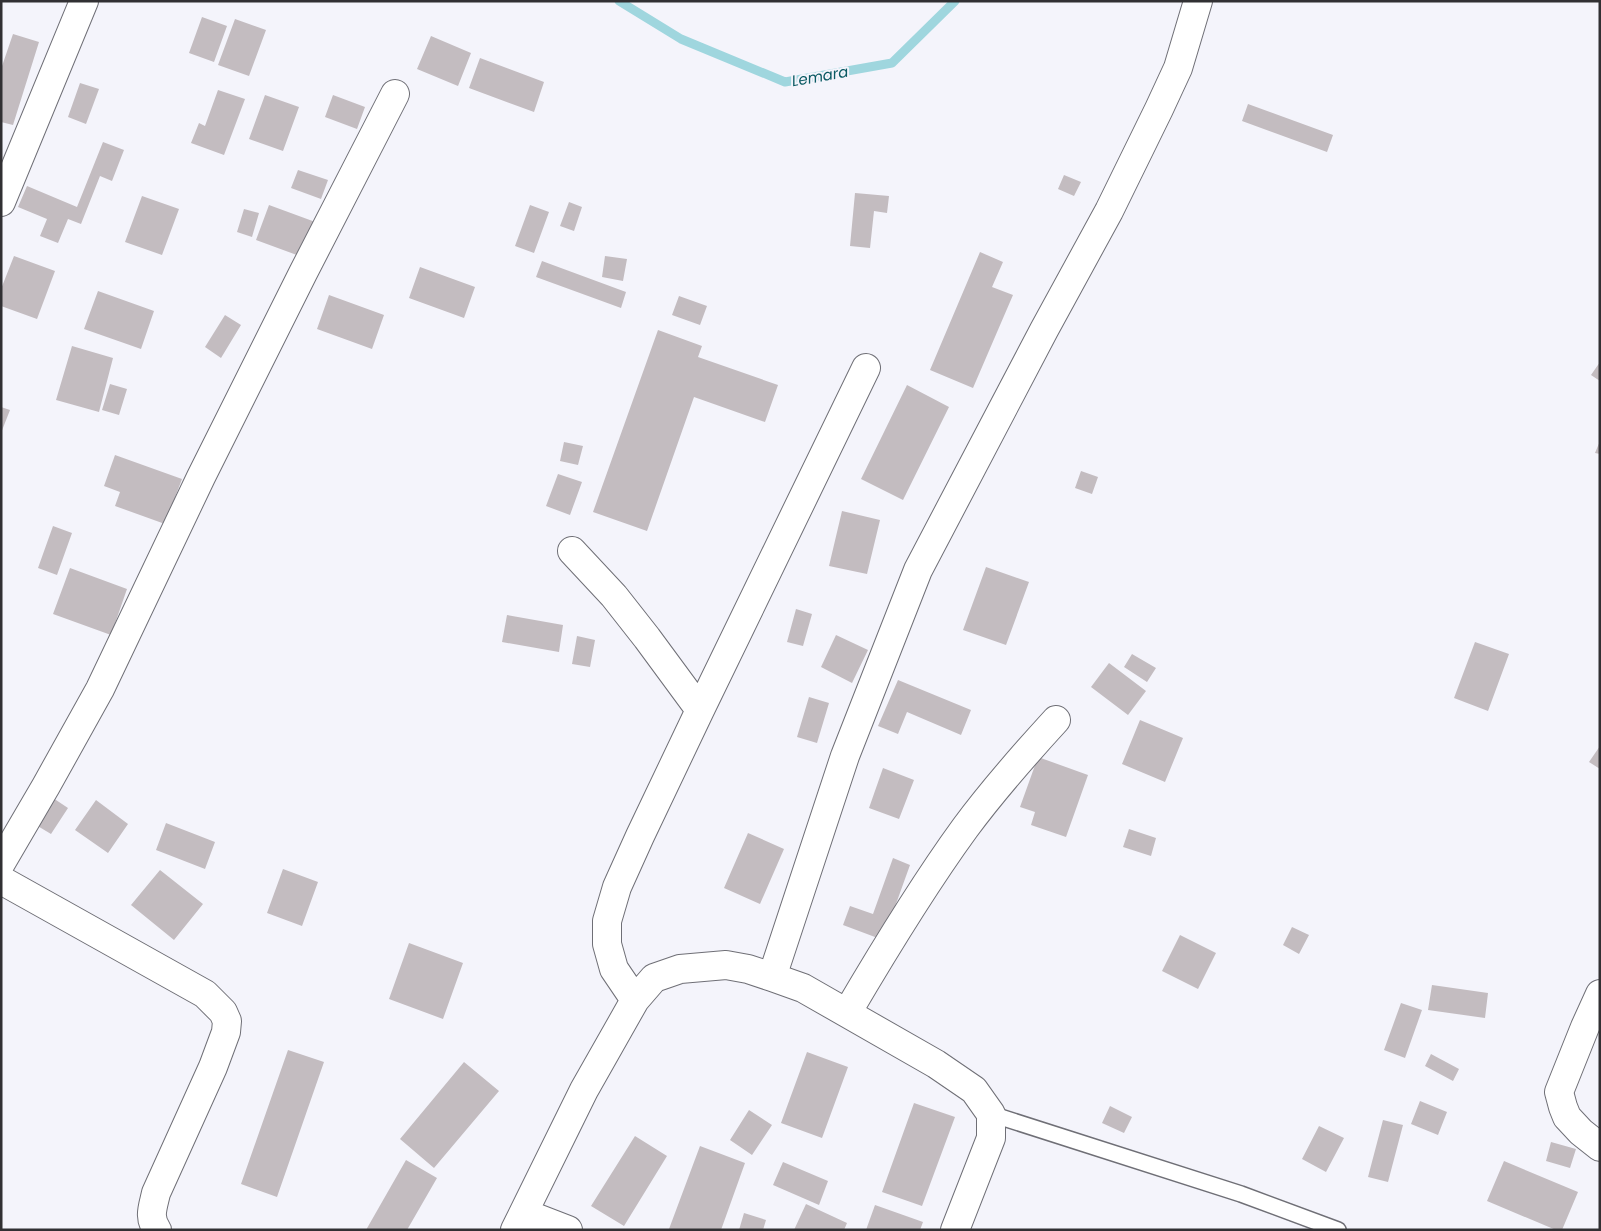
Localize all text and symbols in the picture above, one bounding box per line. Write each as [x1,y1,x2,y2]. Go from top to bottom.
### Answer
water label: Lemara [790,61,850,91]

